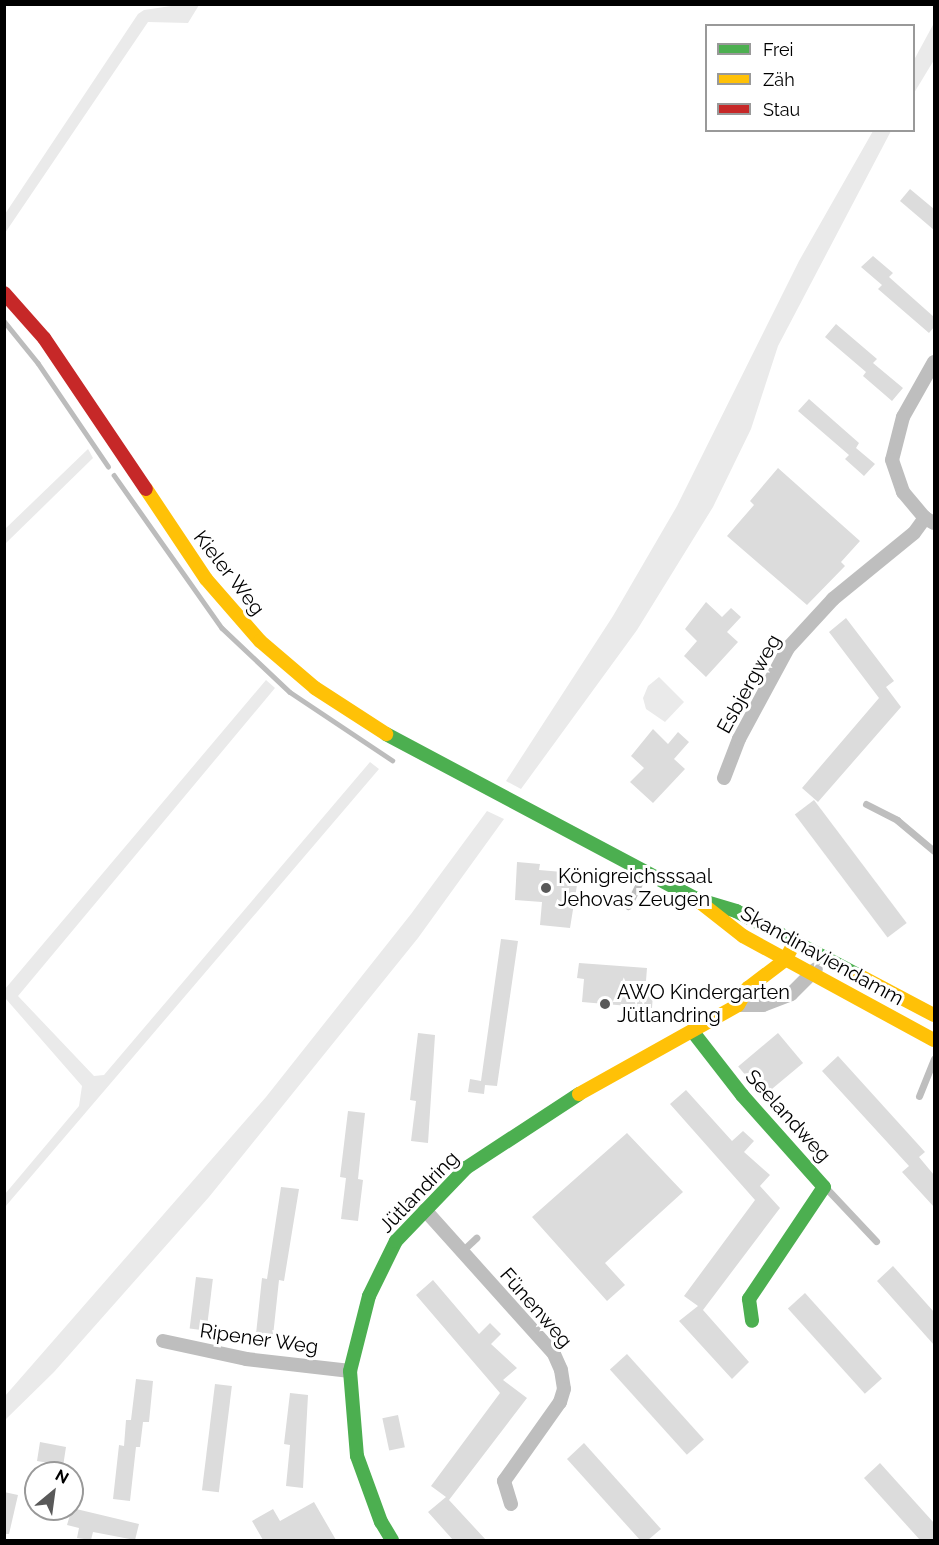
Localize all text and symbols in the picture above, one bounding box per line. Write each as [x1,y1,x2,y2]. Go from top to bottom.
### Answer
legend [705,24,915,132]
text: Frei [763,39,793,60]
text: Zäh [763,69,795,90]
text: Stau [763,99,800,120]
street label: Kieler Weg [188,525,270,621]
street label: Esbjergweg [712,630,786,738]
place label: Königreichsssaal Jehovas Zeugen [558,864,712,911]
marker: Königreichsssaal Jehovas Zeugen [539,881,553,895]
street label: Skandinaviendamm [736,901,908,1011]
place label: AWO Kindergarten Jütlandring [617,981,790,1028]
marker: AWO Kindergarten Jütlandring [598,997,612,1011]
street label: Seelandweg [740,1065,836,1167]
street label: Jütlandring [374,1146,464,1238]
street label: Fünenweg [495,1263,577,1353]
street label: Ripener Weg [198,1319,320,1359]
north arrow [24,1461,84,1521]
text: N [52,1465,72,1488]

